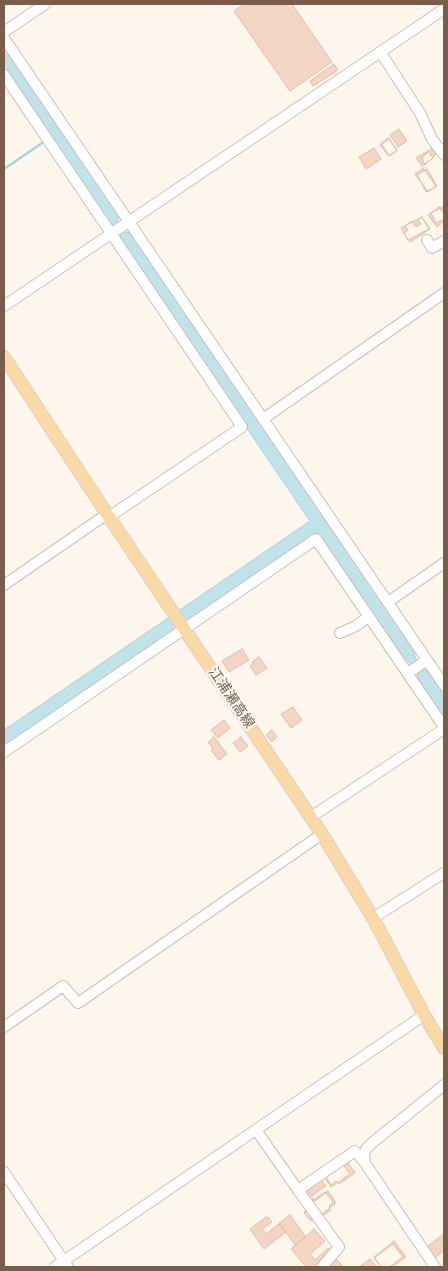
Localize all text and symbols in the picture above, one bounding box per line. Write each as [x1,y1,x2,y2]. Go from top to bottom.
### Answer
street label: 江浦瀬高線 [204,664,258,732]

